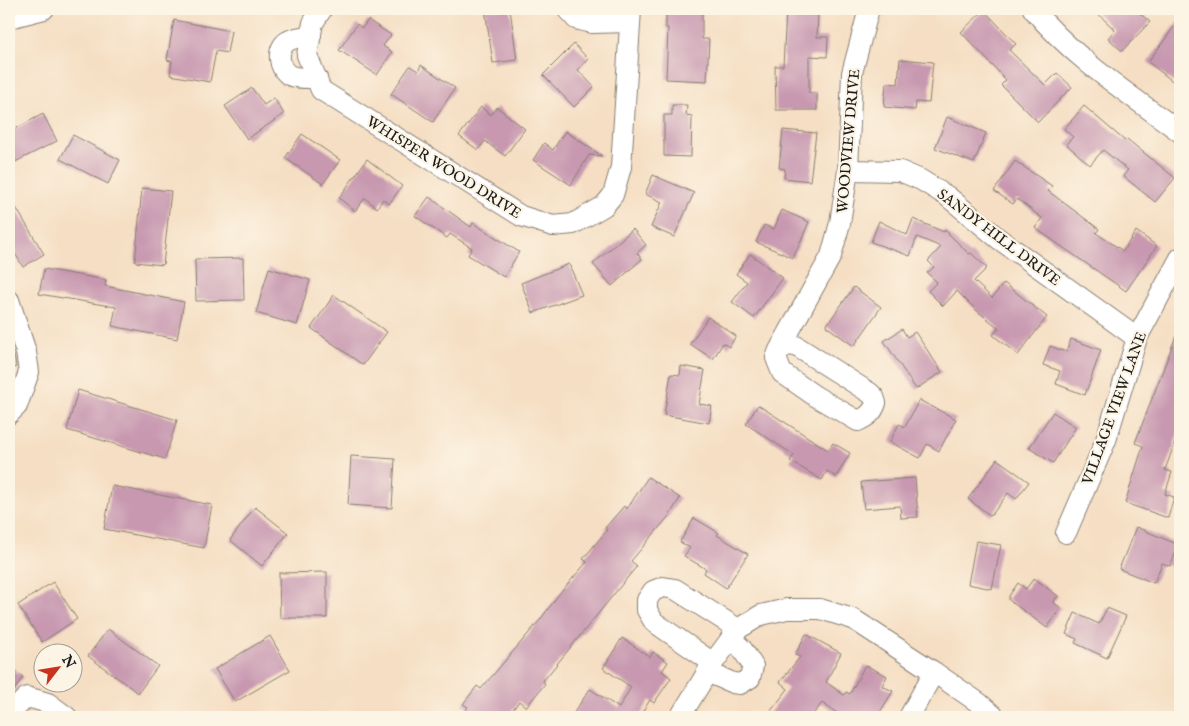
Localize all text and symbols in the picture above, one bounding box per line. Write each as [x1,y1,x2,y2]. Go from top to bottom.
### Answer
street label: WOODVIEW DRIVE [833,68,864,214]
street label: WHISPER WOOD DRIVE [363,112,525,223]
street label: SANDY HILL DRIVE [933,185,1064,290]
street label: VILLAGE VIEW LANE [1078,329,1151,488]
north arrow [32,644,82,694]
text: N [57,651,79,672]

